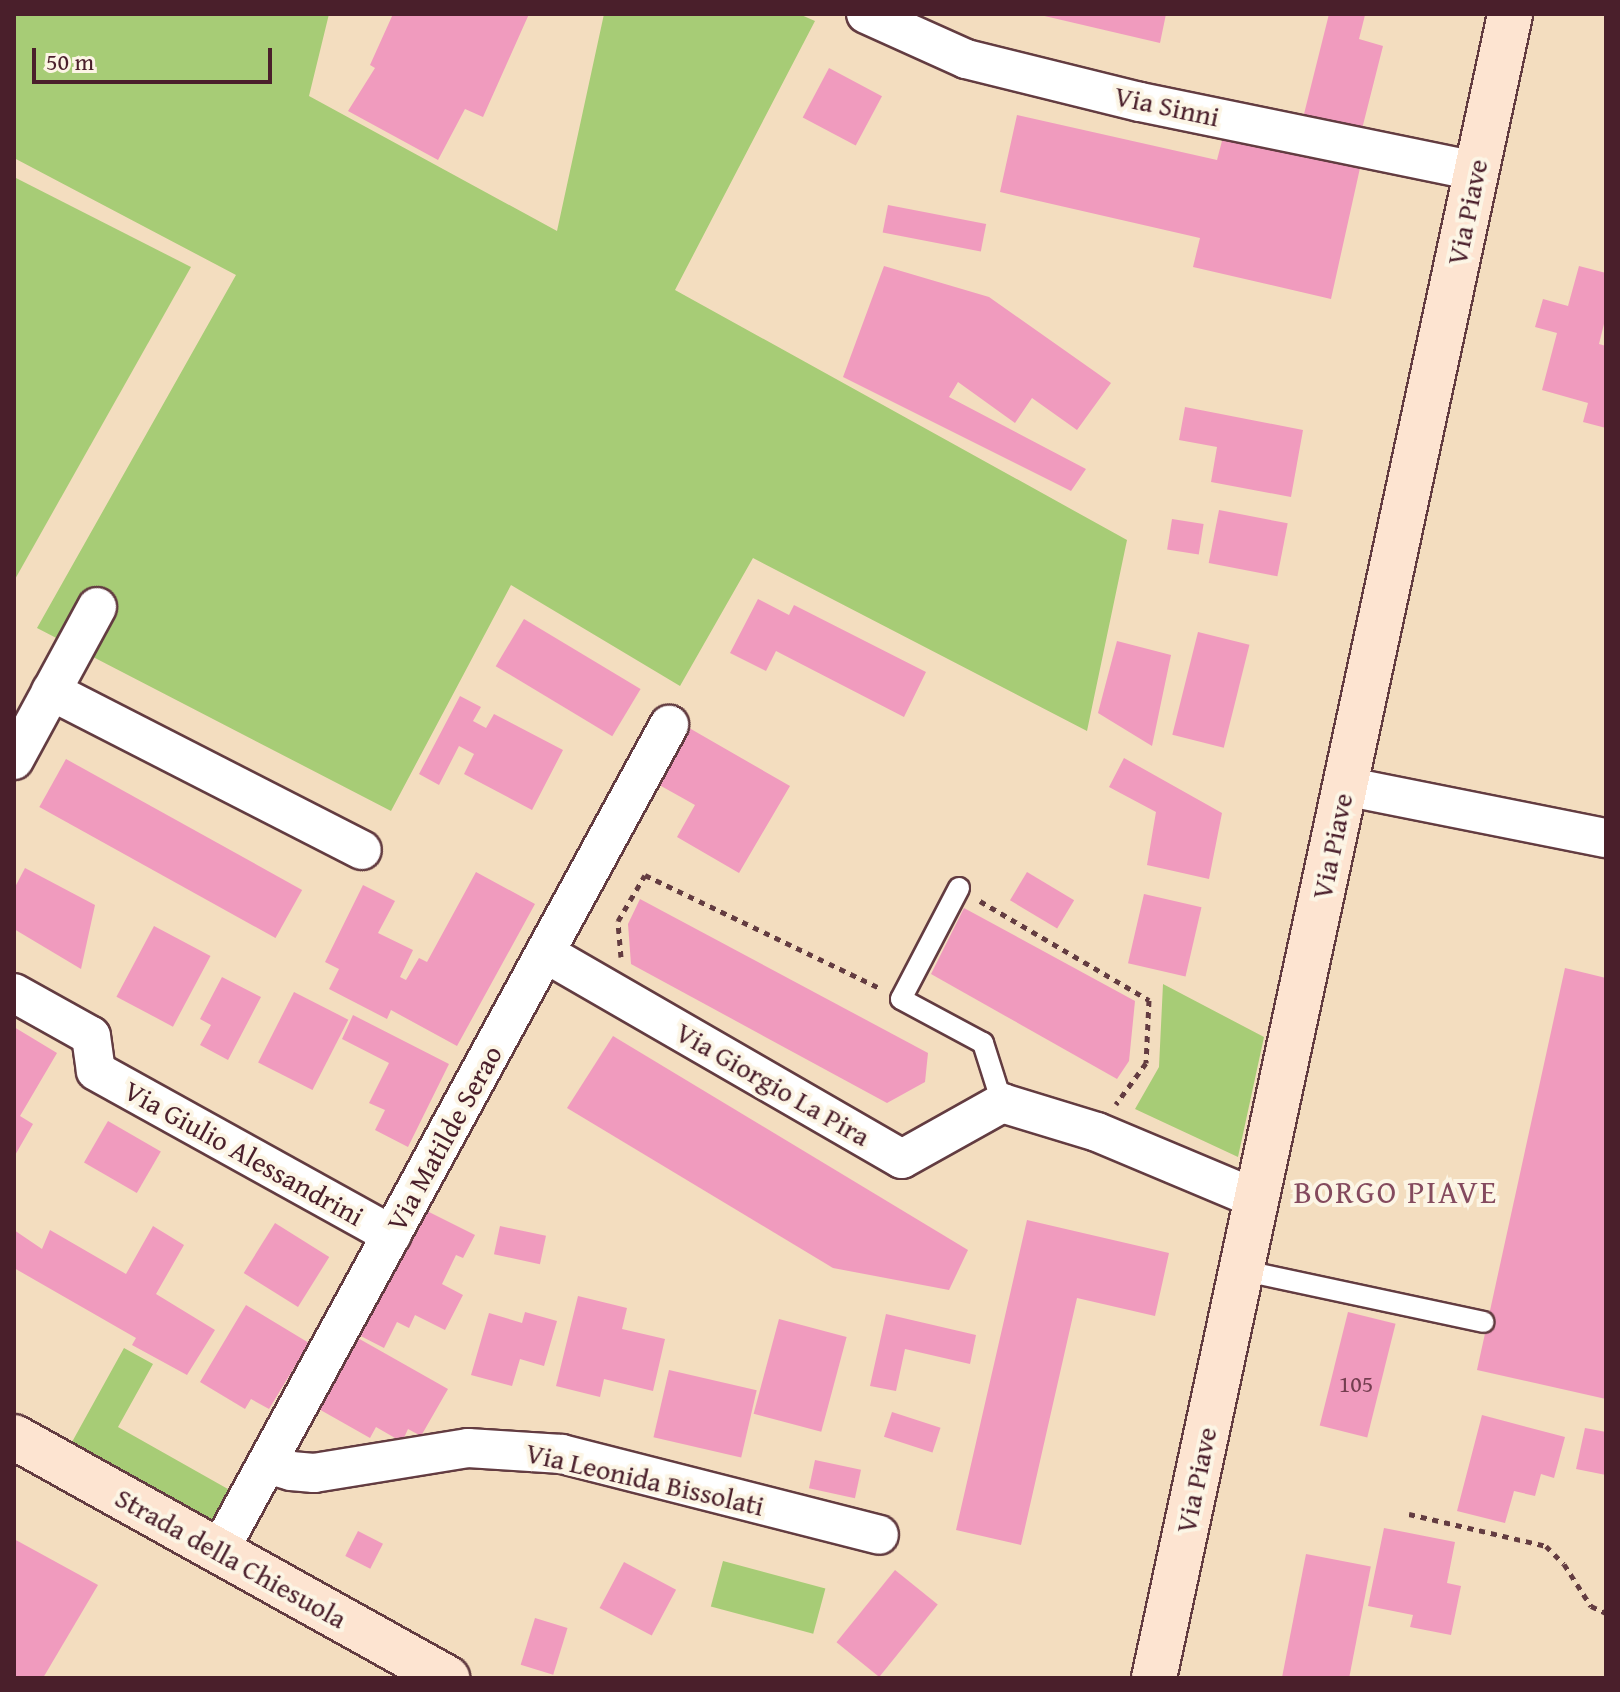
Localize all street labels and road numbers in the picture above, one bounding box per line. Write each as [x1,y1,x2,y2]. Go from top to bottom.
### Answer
street label: Via Sinni [1111,79,1223,133]
street label: Via Piave [1439,156,1495,268]
street label: Via Piave [1304,790,1360,902]
street label: Via Giorgio La Pira [670,1015,876,1153]
street label: Via Matilde Serao [379,1039,509,1237]
street label: Via Giulio Alessandrini [118,1073,370,1233]
street label: Via Piave [1168,1424,1224,1536]
street label: Via Leonida Bissolati [522,1435,768,1523]
street label: Strada della Chiesuola [110,1480,352,1636]

